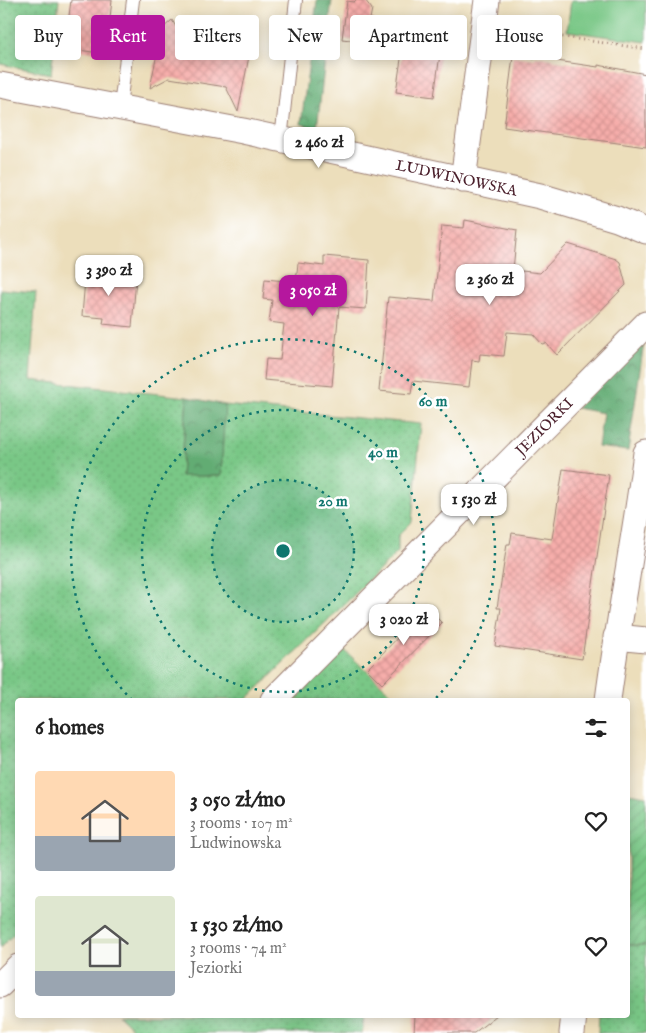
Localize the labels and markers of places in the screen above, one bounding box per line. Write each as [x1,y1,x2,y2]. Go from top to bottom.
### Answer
pin: 2 460 zł [267,126,371,169]
pin: 3 390 zł [57,254,161,297]
pin: 2 360 zł [438,264,542,306]
pin: 3 050 zł [261,274,365,317]
pin: 1 530 zł [422,484,526,526]
centre of rings [274,542,292,560]
pin: 3 020 zł [352,604,456,646]

